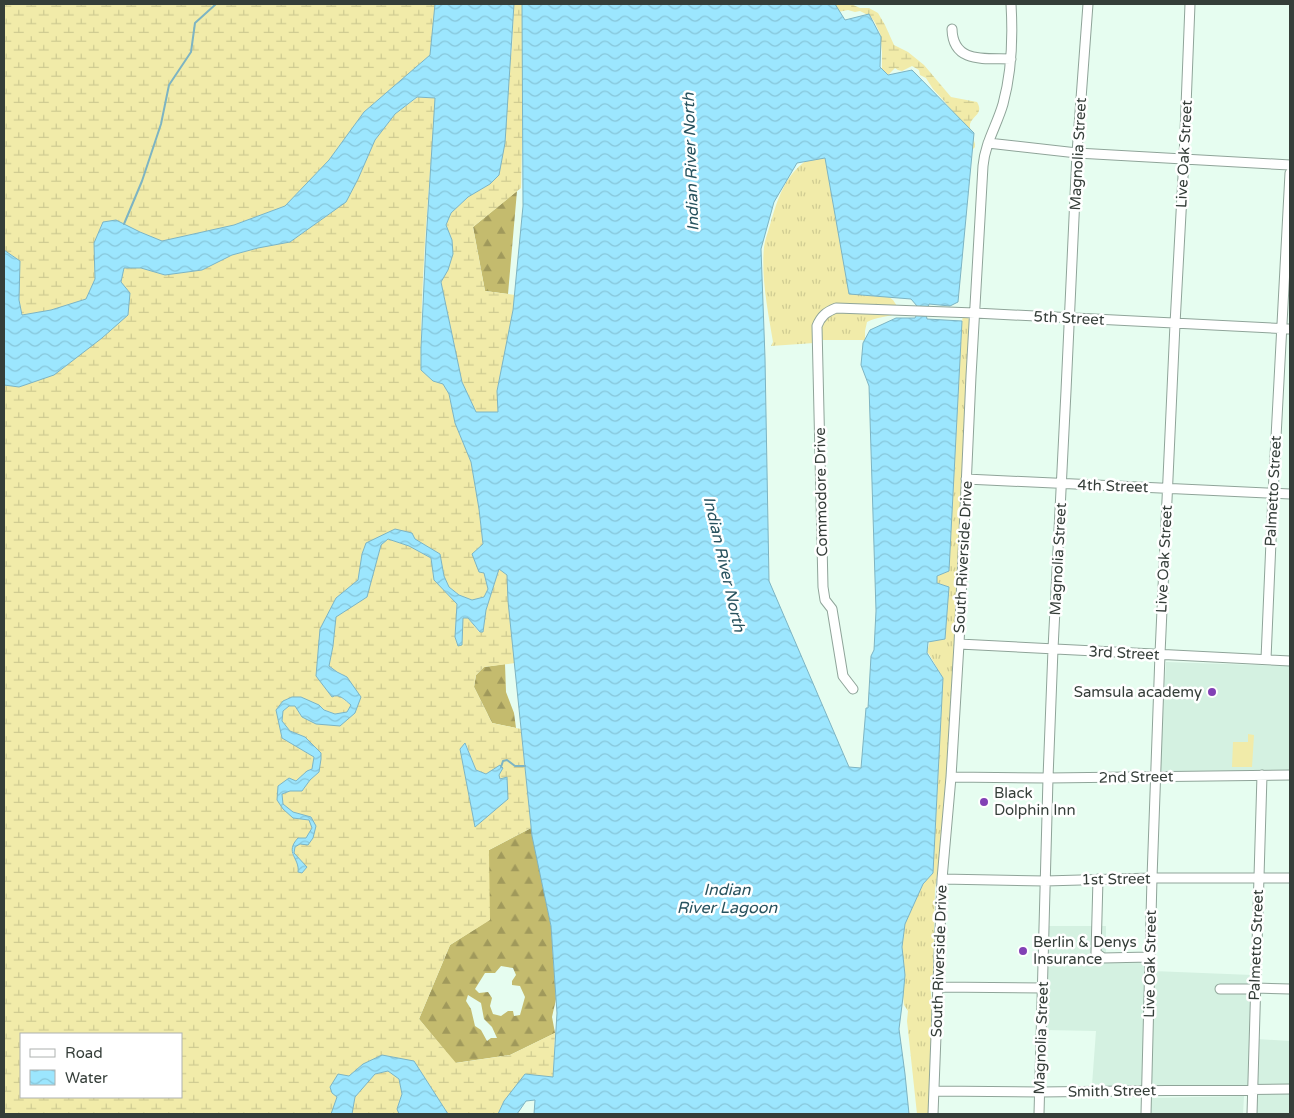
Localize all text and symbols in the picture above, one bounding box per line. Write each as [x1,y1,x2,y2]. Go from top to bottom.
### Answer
water label: Indian River North [679,91,703,232]
street label: Magnolia Street [1066,97,1090,211]
street label: Live Oak Street [1172,99,1196,208]
street label: 5th Street [1033,307,1105,329]
street label: Commodore Drive [811,427,831,557]
street label: Palmetto Street [1261,435,1285,547]
street label: 4th Street [1077,476,1149,496]
street label: South Riverside Drive [950,480,976,634]
water label: Indian River North [699,494,750,635]
street label: Magnolia Street [1046,502,1070,616]
street label: Live Oak Street [1152,504,1176,613]
street label: 3rd Street [1088,642,1160,664]
place label: Samsula academy [1074,683,1202,701]
marker: Samsula academy [1206,686,1218,698]
street label: 2nd Street [1098,767,1174,787]
place label: Black Dolphin Inn [994,784,1076,819]
marker: Black Dolphin Inn [978,796,990,808]
street label: 1st Street [1081,869,1151,889]
water label: Indian River Lagoon [677,880,779,918]
street label: South Riverside Drive [927,884,951,1038]
street label: Palmetto Street [1245,889,1267,1001]
street label: Live Oak Street [1140,910,1160,1018]
place label: Berlin & Denys Insurance [1033,933,1137,968]
marker: Berlin & Denys Insurance [1017,945,1029,957]
street label: Magnolia Street [1030,981,1052,1095]
legend [20,1033,182,1098]
text: Road [65,1044,103,1062]
text: Water [65,1069,108,1087]
street label: Smith Street [1068,1081,1157,1101]

